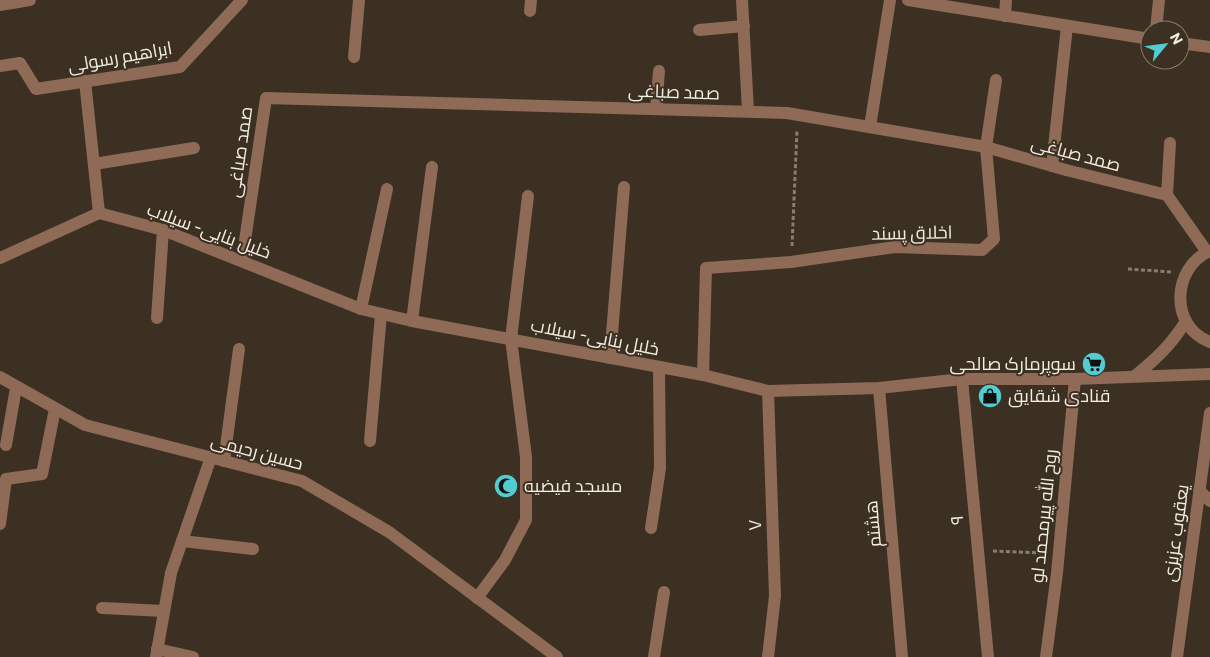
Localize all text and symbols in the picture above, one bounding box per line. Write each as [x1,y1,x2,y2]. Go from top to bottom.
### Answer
north arrow [1140,20,1190,70]
text: N [1167,30,1187,47]
street label: ابراهیم رسولی [66,36,174,78]
street label: صمد صباغی [628,78,720,105]
street label: صمد صباغی [222,105,257,199]
street label: صمد صباغی [1029,131,1124,177]
street label: خلیل بنایی- سیلاب [144,197,274,264]
street label: اخلاق پسند [871,220,953,246]
street label: خلیل بنایی- سیلاب [529,313,661,360]
supermarket icon: سوپرمارک صالحی [1081,351,1107,377]
place label: سوپرمارک صالحی [950,352,1076,376]
shop icon: قنادی شقایق [977,383,1003,409]
place label: قنادی شقایق [1008,384,1110,408]
street label: حسین رحیمی [208,428,306,475]
street label: روح الله پیرمحمد لو [1025,448,1063,584]
mosque icon: مسجد فیضیه [493,473,519,499]
place label: مسجد فیضیه [524,474,622,496]
street label: یعقوب عزیزی [1157,483,1194,583]
street label: هشتم [859,500,887,548]
street label: ۹ [945,514,967,526]
street label: ۷ [743,519,765,531]

